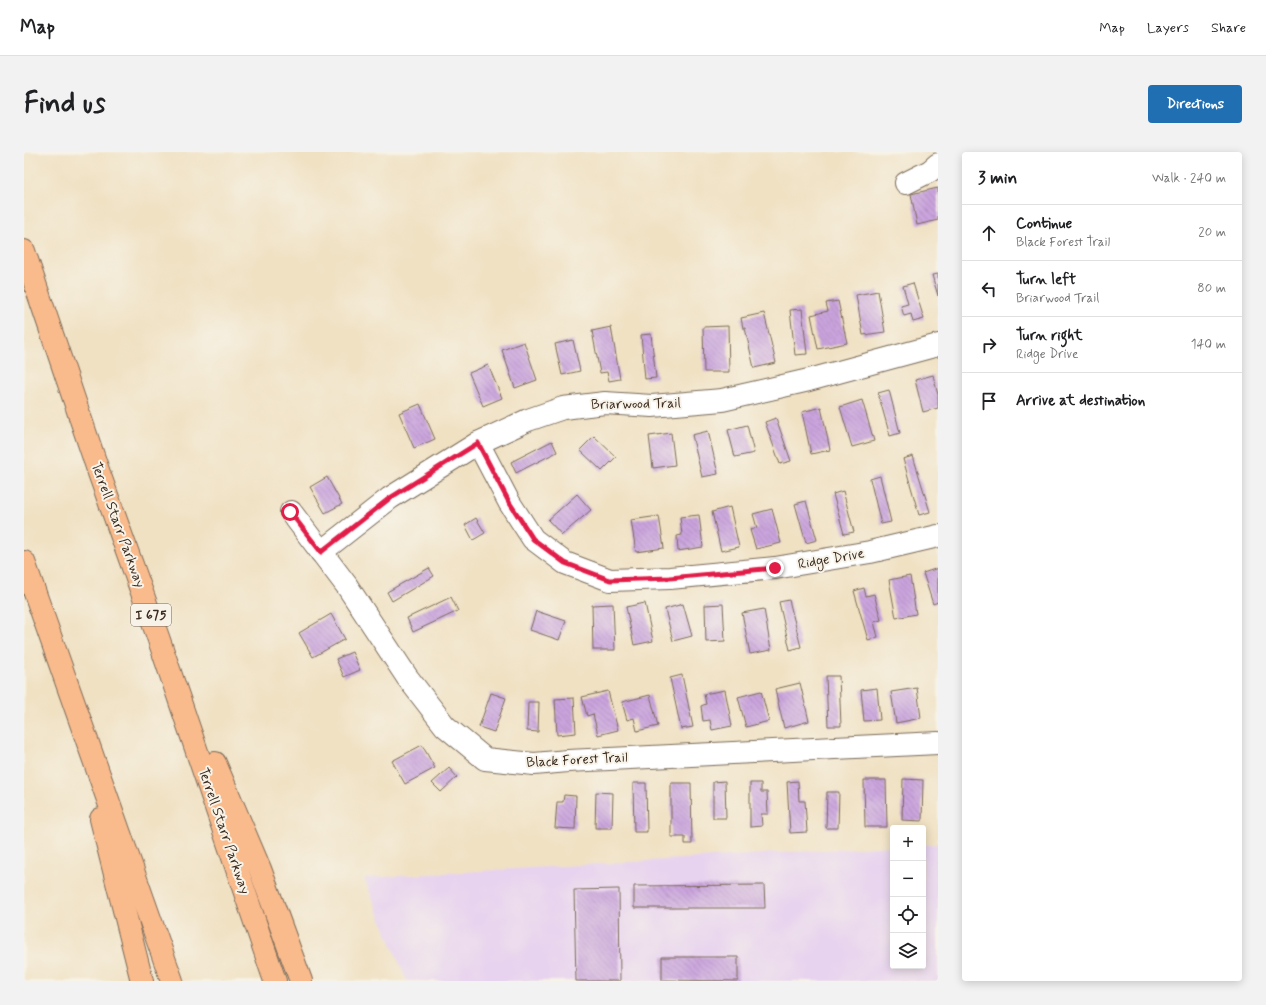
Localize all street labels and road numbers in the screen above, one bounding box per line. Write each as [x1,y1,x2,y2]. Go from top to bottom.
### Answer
street label: Briarwood Trail [591,394,681,414]
street label: Terrell Starr Parkway [87,460,149,590]
street label: Ridge Drive [796,544,866,575]
road number: I 675 [131,604,171,626]
street label: Black Forest Trail [526,748,628,772]
street label: Terrell Starr Parkway [194,765,254,897]

